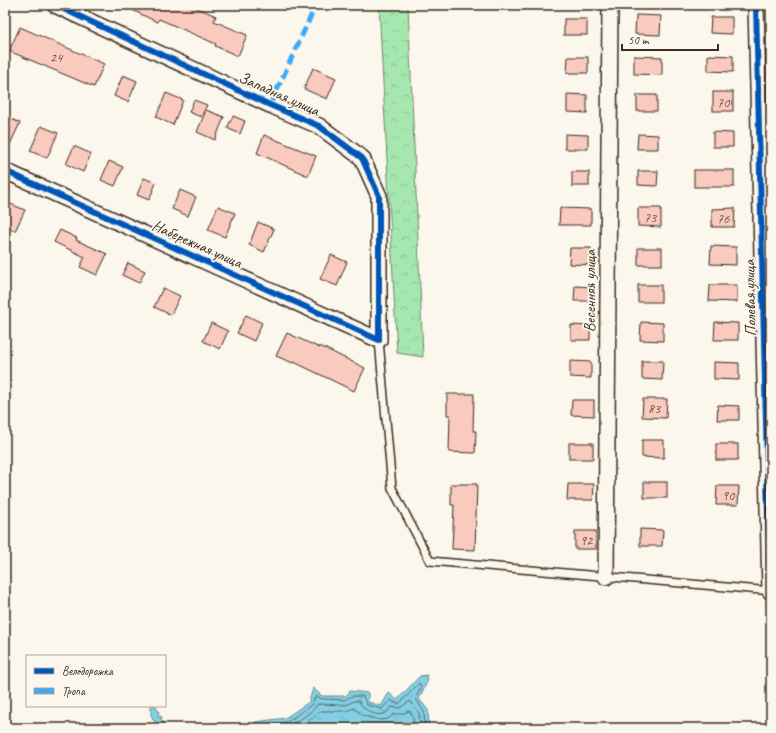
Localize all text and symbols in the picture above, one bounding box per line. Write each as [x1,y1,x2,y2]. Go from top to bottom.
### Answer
scale bar [622,26,718,52]
text: 50 m [628,32,650,48]
house number: 24 [50,49,64,66]
street label: Западная улица [236,67,323,121]
house number: 70 [717,94,731,111]
house number: 73 [644,209,658,226]
house number: 76 [717,210,730,227]
street label: Набережная улица [149,215,246,273]
street label: Весенняя улица [580,249,600,332]
street label: Полевая улица [739,259,761,336]
house number: 83 [648,400,662,417]
house number: 90 [722,487,736,504]
house number: 92 [580,532,594,549]
legend [26,655,166,707]
text: Велодорожка [62,663,114,679]
text: Тропа [62,683,86,699]

